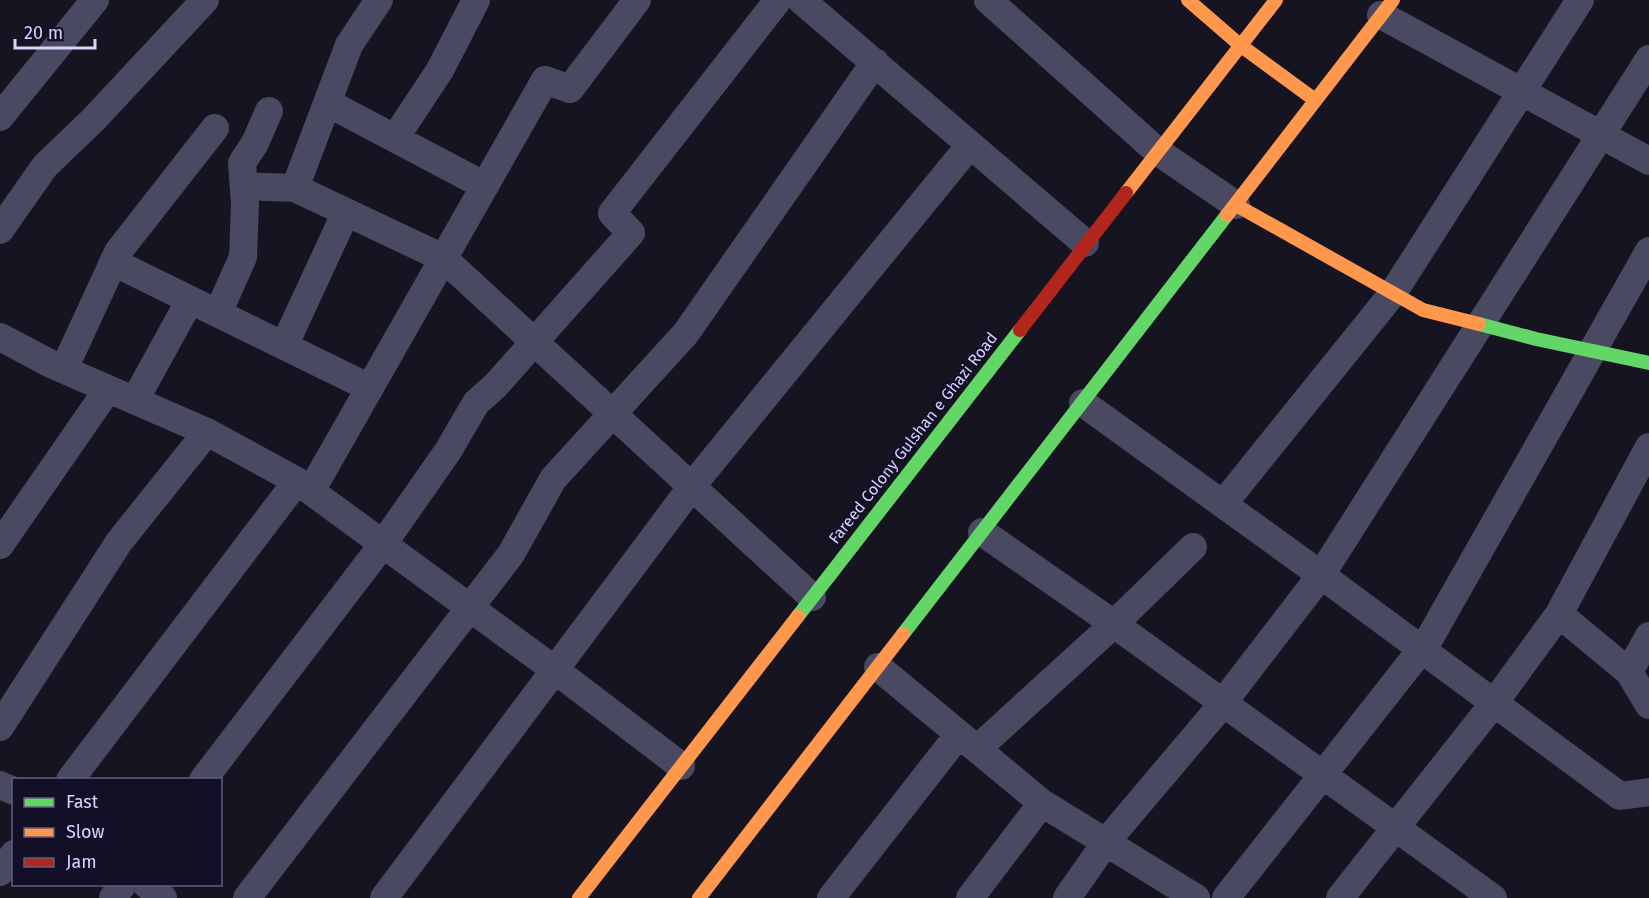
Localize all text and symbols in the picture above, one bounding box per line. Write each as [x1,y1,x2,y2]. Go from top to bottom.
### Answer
scale bar [15,12,94,50]
text: 20 m [24,22,63,44]
street label: Fareed Colony Gulshan e Ghazi Road [825,329,1001,547]
legend [12,778,222,886]
text: Fast [66,791,99,813]
text: Slow [66,821,105,843]
text: Jam [66,851,97,873]

